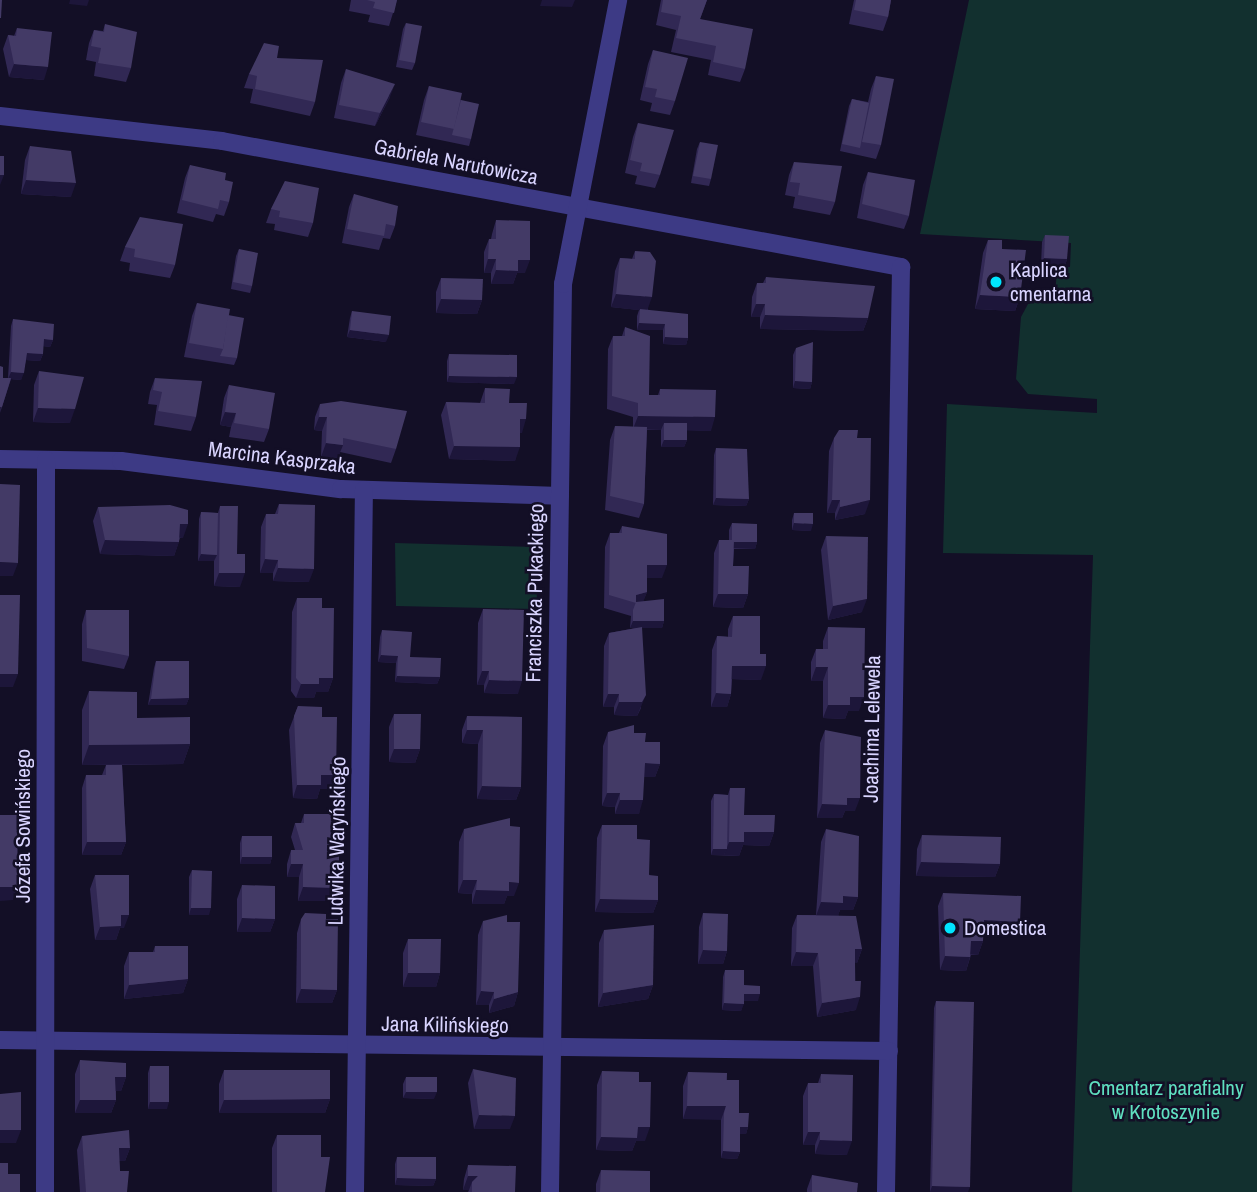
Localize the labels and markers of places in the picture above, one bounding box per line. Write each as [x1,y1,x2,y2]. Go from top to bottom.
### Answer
place label: Kaplica cmentarna [1010,257,1091,307]
marker: Kaplica cmentarna [988,274,1004,290]
place label: Domestica [964,915,1046,941]
marker: Domestica [942,920,958,936]

